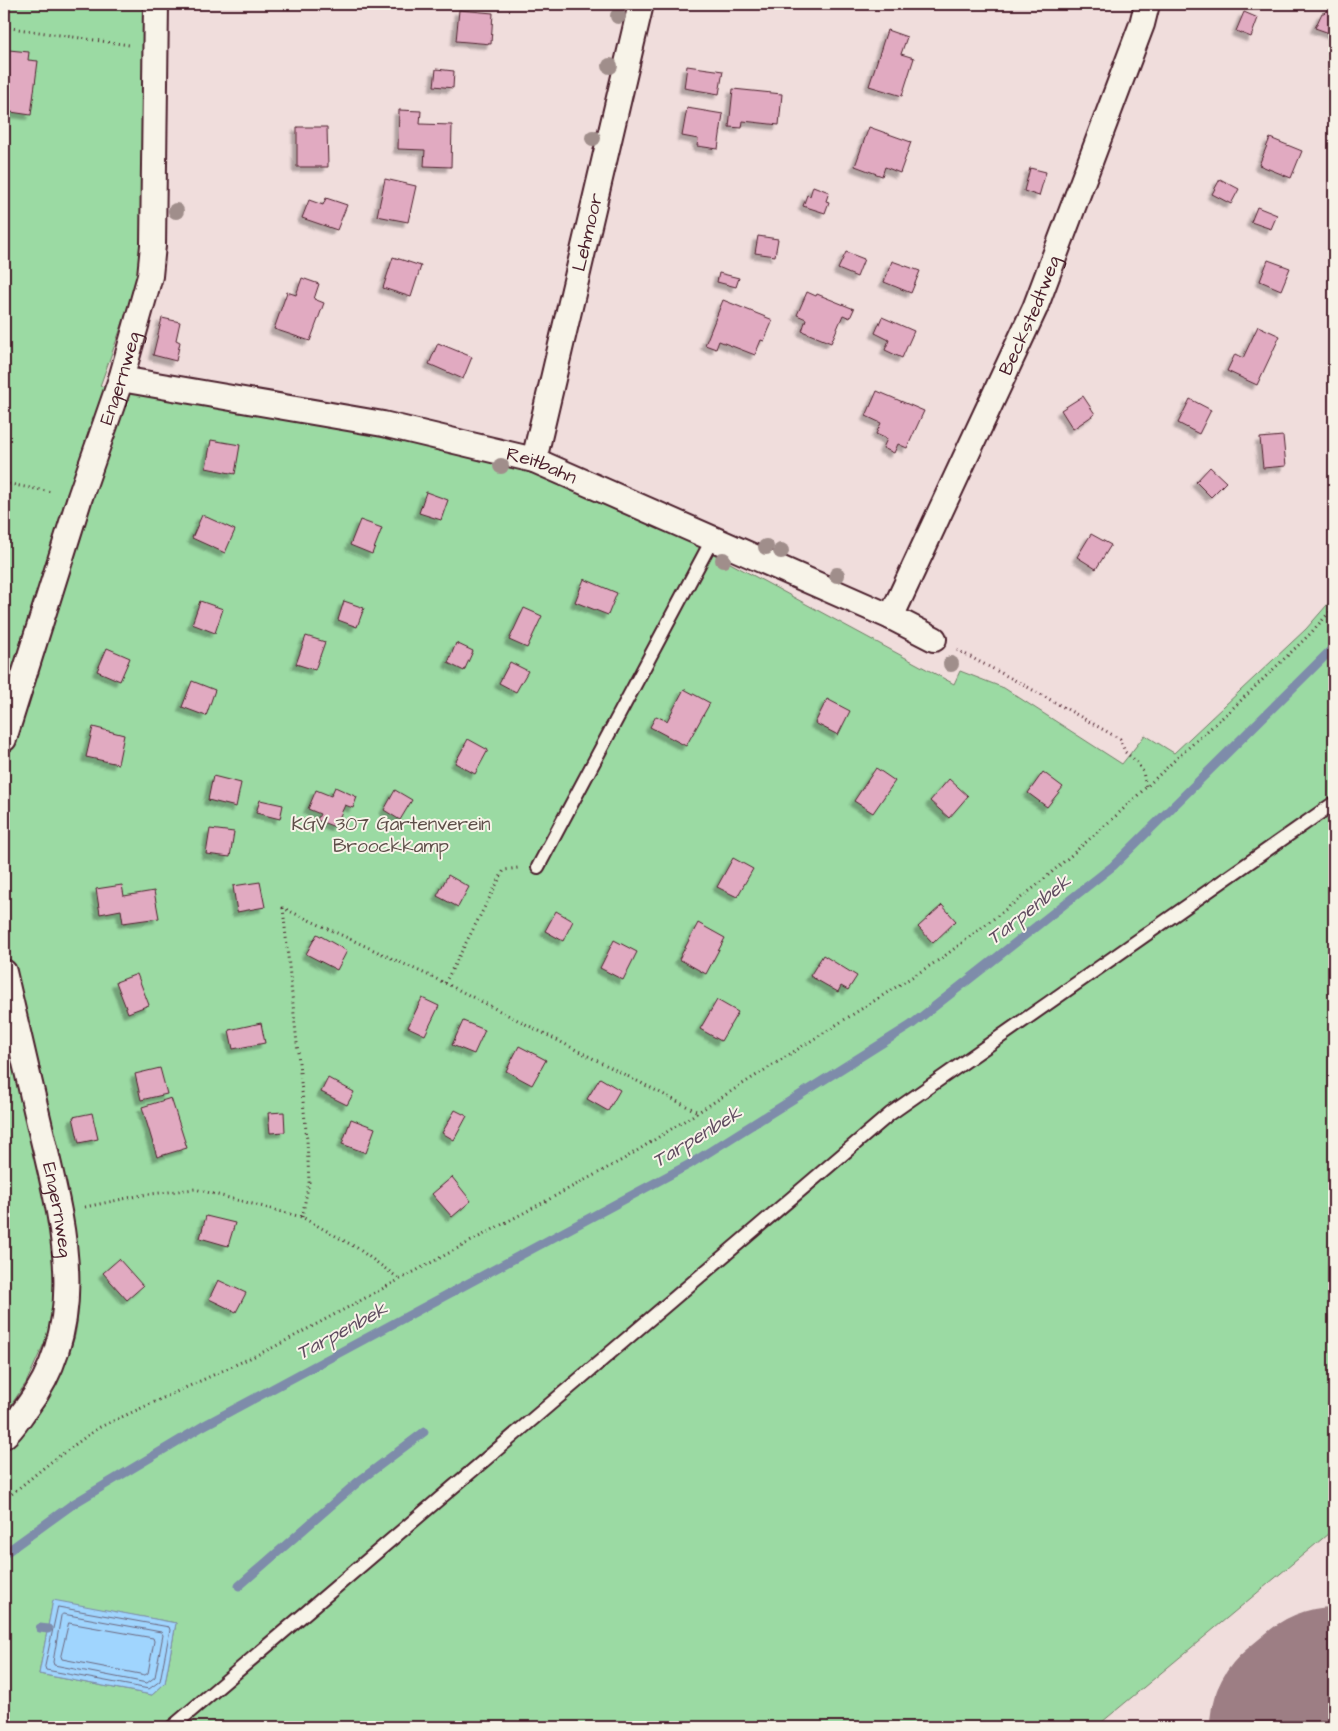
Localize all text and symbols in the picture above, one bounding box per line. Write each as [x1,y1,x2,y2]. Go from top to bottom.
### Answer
street label: Lehmoor [565,190,610,274]
street label: Beckstedtweg [992,252,1068,380]
street label: Engernweg [93,328,148,428]
street label: Reitbahn [504,440,581,491]
park label: KGV 307 Gartenverein Broockkamp [291,811,491,860]
water label: Tarpenbek [981,868,1078,952]
water label: Tarpenbek [647,1099,748,1175]
street label: Engernweg [35,1160,79,1259]
water label: Tarpenbek [291,1295,393,1367]

